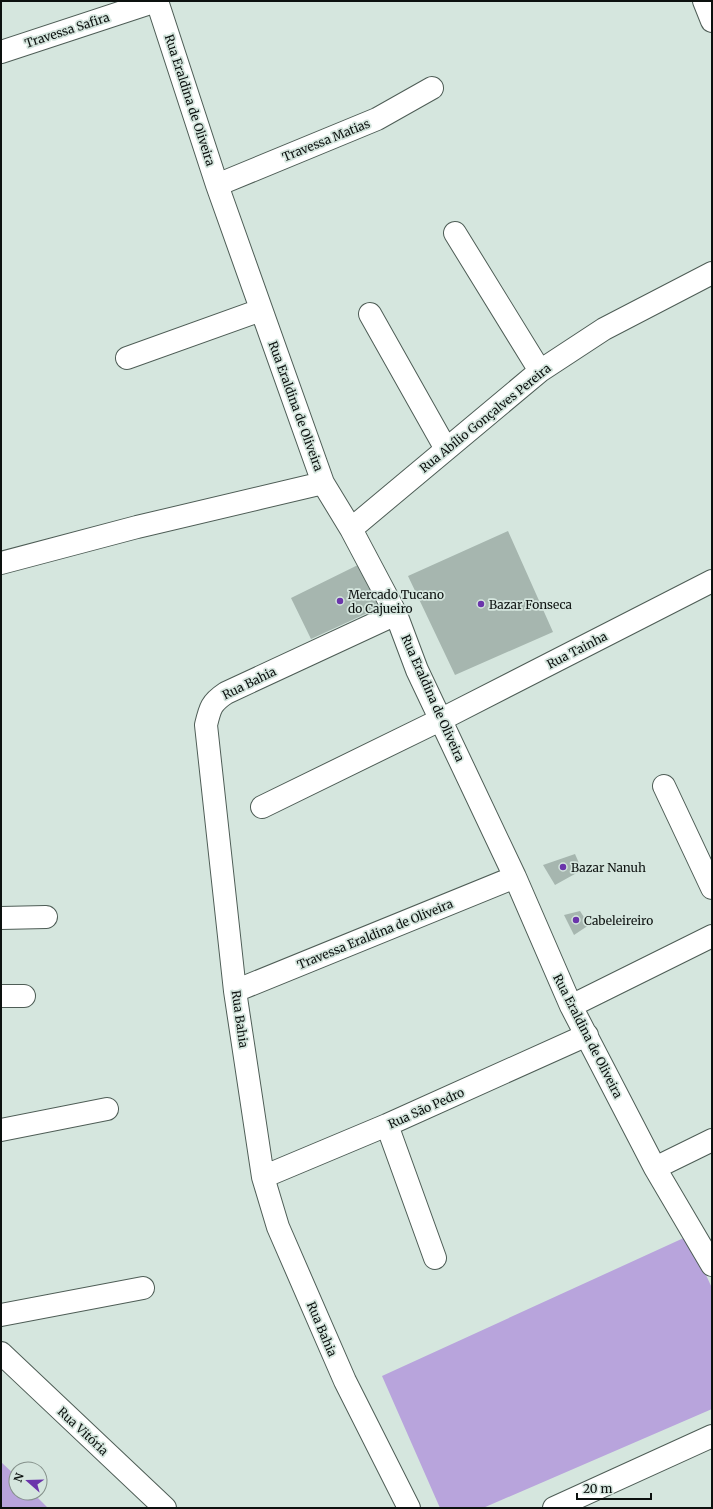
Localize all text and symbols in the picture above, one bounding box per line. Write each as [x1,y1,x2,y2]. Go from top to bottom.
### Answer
street label: Travessa Safira [23,9,112,51]
street label: Rua Eraldina de Oliveira [162,32,219,168]
street label: Travessa Matias [280,116,372,164]
street label: Rua Eraldina de Oliveira [265,339,327,474]
street label: Rua Abílio Gonçalves Pereira [416,360,554,476]
place label: Mercado Tucano do Cajueiro [348,587,444,616]
marker: Mercado Tucano do Cajueiro [335,596,345,606]
place label: Bazar Fonseca [489,597,573,612]
marker: Bazar Fonseca [476,599,486,609]
street label: Rua Tainha [544,628,610,672]
street label: Rua Eraldina de Oliveira [398,632,468,764]
street label: Rua Bahia [220,663,279,702]
place label: Bazar Nanuh [571,860,646,875]
marker: Bazar Nanuh [558,862,568,872]
street label: Travessa Eraldina de Oliveira [295,896,456,972]
place label: Cabeleireiro [584,913,653,928]
marker: Cabeleireiro [571,915,581,925]
street label: Rua Eraldina de Oliveira [550,971,626,1101]
street label: Rua Bahia [229,989,252,1049]
street label: Rua São Pedro [386,1084,466,1132]
street label: Rua Bahia [304,1299,340,1359]
street label: Rua Vitória [55,1404,112,1459]
north arrow [8,1461,48,1501]
text: N [11,1471,27,1484]
scale bar [577,1475,651,1501]
text: 20 m [583,1481,612,1496]

